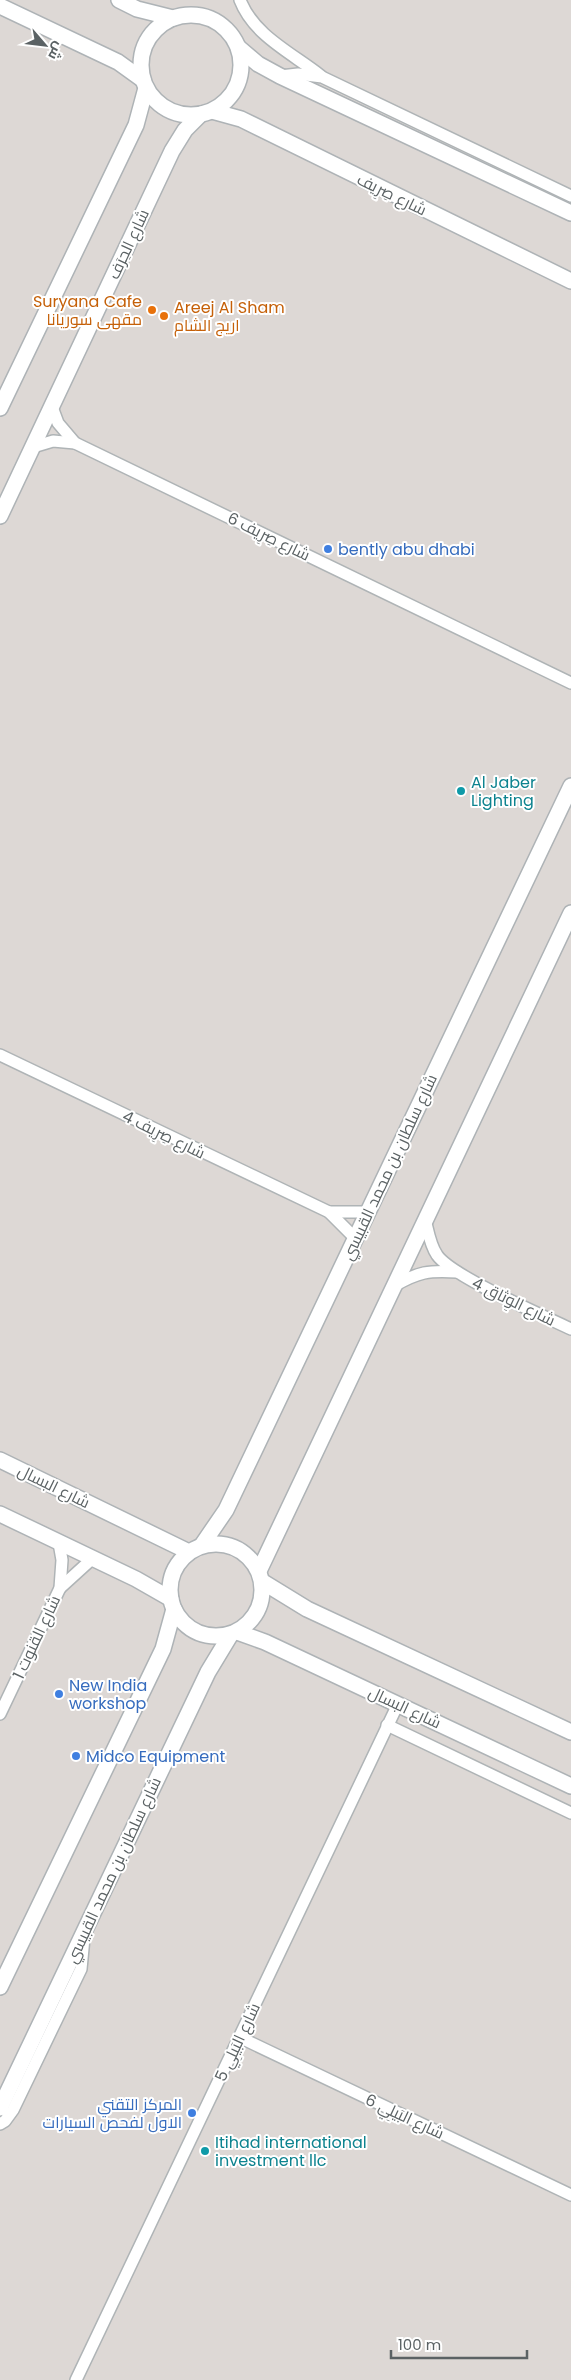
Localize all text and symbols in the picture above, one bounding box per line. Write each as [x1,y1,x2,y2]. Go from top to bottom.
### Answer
north arrow [20,20,70,70]
text: ش [43,38,70,64]
street label: شارع صِرِيف [353,168,431,221]
street label: شارع الحِرَف [102,205,155,283]
place label: Suryana Cafe مقهى سوريانا [33,290,142,331]
place label: Areej Al Sham اريج الشام [174,296,285,337]
marker: Suryana Cafe مقهى سوريانا [146,304,158,316]
marker: Areej Al Sham اريج الشام [158,310,170,322]
street label: شارع صِرِيف 6 [224,506,314,566]
place label: bently abu dhabi [338,538,475,561]
marker: bently abu dhabi [322,543,334,555]
place label: Al Jaber Lighting [471,771,536,812]
marker: Al Jaber Lighting [455,785,467,797]
street label: شارع سلطان بن محمد القبيسي [336,1070,444,1264]
street label: شارع صِرِيف 4 [119,1105,209,1164]
street label: شارع الوِثاق 4 [468,1271,559,1332]
street label: شارع البسال [14,1459,94,1514]
street label: شارع القنوت 1 [7,1591,66,1683]
place label: New India workshop [69,1674,147,1715]
street label: شارع البسال [365,1681,445,1734]
marker: New India workshop [53,1688,65,1700]
place label: Midco Equipment [86,1745,225,1768]
marker: Midco Equipment [70,1750,82,1762]
street label: شارع سلطان بن محمد القبيسي [60,1773,168,1967]
street label: شارع البَيلِي 5 [209,1999,268,2086]
street label: شارع البَيلِي 6 [361,2088,448,2147]
place label: المركز التقني الاول لفحص السيارات [43,2093,182,2134]
marker: المركز التقني الاول لفحص السيارات [186,2107,198,2119]
place label: Itihad international investment llc [215,2131,367,2172]
marker: Itihad international investment llc [199,2145,211,2157]
scale bar [391,2328,527,2360]
text: 100 m [398,2334,441,2355]

